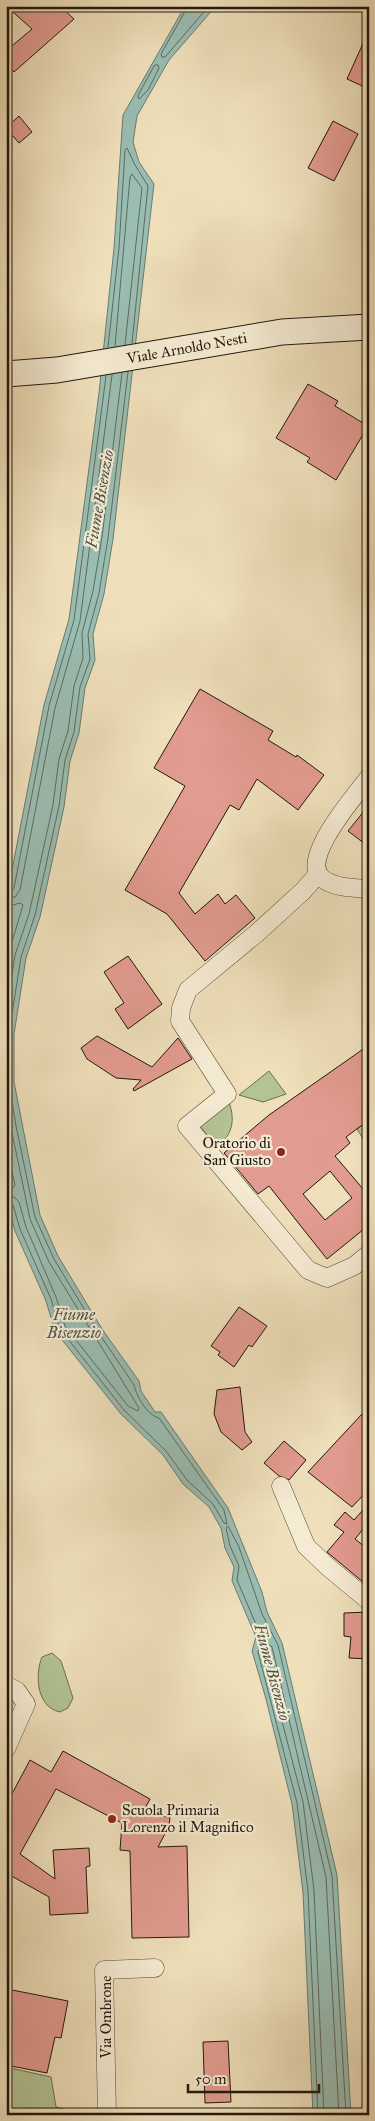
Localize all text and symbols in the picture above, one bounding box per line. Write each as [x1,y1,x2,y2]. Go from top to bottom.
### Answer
street label: Viale Arnoldo Nesti [124,329,249,368]
water label: Fiume Bisenzio [81,448,117,551]
place label: Oratorio di San Giusto [202,1134,271,1169]
marker: Oratorio di San Giusto [275,1146,287,1158]
water label: Fiume Bisenzio [46,1305,101,1342]
water label: Fiume Bisenzio [250,1621,295,1723]
place label: Scuola Primaria Lorenzo il Magnifico [122,1801,254,1836]
marker: Scuola Primaria Lorenzo il Magnifico [106,1813,118,1825]
street label: Via Ombrone [97,1976,115,2059]
scale bar [188,2061,319,2093]
text: 50 m [195,2070,227,2088]

